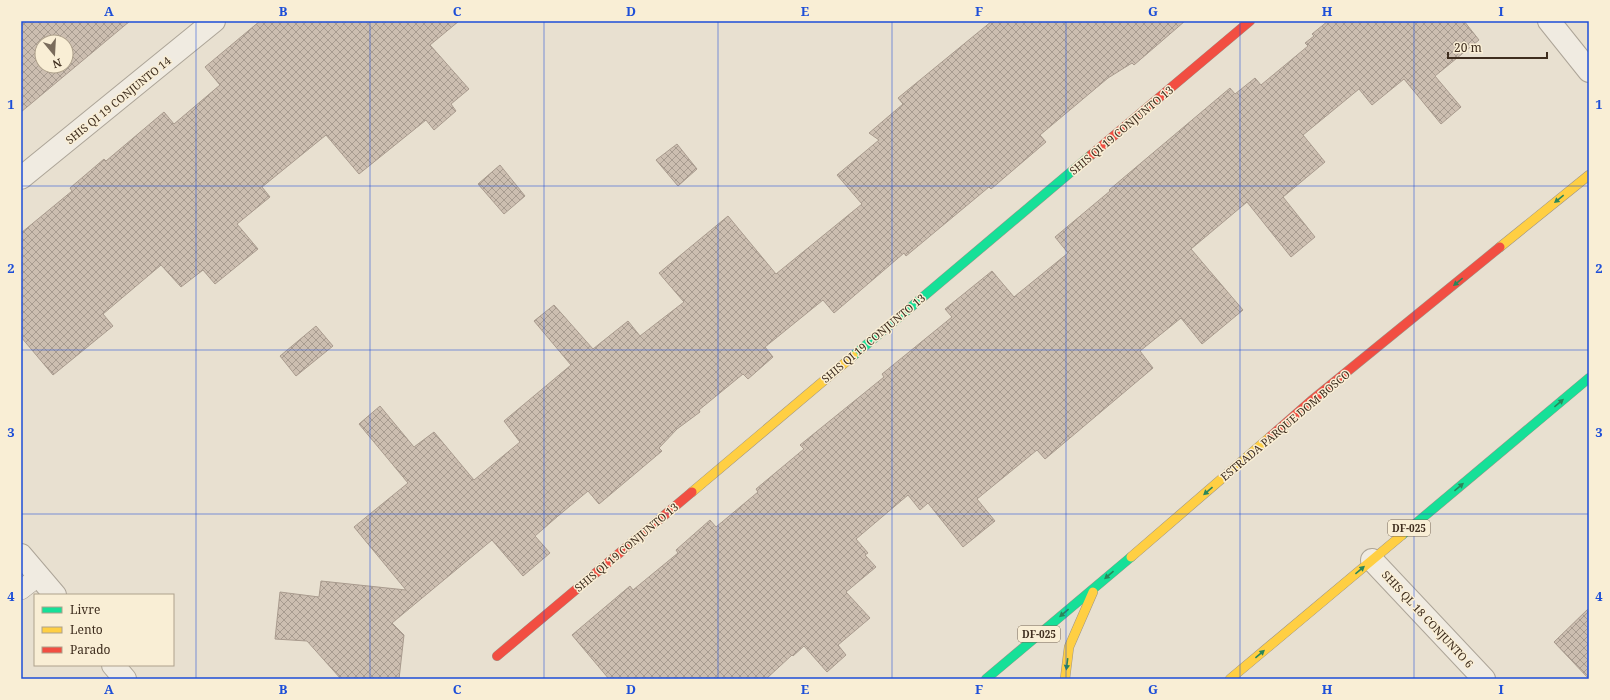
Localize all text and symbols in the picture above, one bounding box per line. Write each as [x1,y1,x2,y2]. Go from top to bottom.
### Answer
text: A [104,2,114,20]
text: B [279,2,288,20]
text: C [453,2,462,20]
text: D [626,2,636,20]
text: E [801,2,810,20]
text: F [975,2,983,20]
text: G [1148,2,1158,20]
text: H [1322,2,1333,20]
text: I [1498,2,1504,20]
north arrow [34,34,74,74]
scale bar [1448,34,1547,60]
text: 20 m [1454,39,1482,56]
street label: SHIS QI 19 CONJUNTO 14 [62,53,174,147]
text: N [50,56,64,73]
street label: SHIS QI 19 CONJUNTO 13 [1066,82,1176,178]
text: 1 [7,95,15,113]
text: 1 [1595,95,1603,113]
one-way arrow [1553,195,1564,204]
text: 2 [7,259,15,277]
text: 2 [1595,259,1603,277]
one-way arrow [1453,277,1463,286]
street label: SHIS QI 19 CONJUNTO 13 [818,290,928,386]
street label: ESTRADA PARQUE DOM BOSCO [1217,366,1353,484]
one-way arrow [1554,399,1564,408]
text: 3 [7,423,15,441]
text: 3 [1595,423,1603,441]
one-way arrow [1454,482,1465,491]
one-way arrow [1202,486,1213,495]
street label: SHIS QI 19 CONJUNTO 13 [571,499,681,595]
road number: DF-025 [1388,520,1430,536]
one-way arrow [1354,566,1365,575]
street label: SHIS QL 18 CONJUNTO 6 [1379,567,1477,671]
one-way arrow [1104,571,1114,580]
text: 4 [7,587,15,605]
text: 4 [1595,587,1603,605]
legend [34,594,174,666]
text: Livre [70,601,100,618]
one-way arrow [1058,609,1069,618]
text: Lento [70,621,103,638]
road number: DF-025 [1018,626,1060,642]
text: Parado [70,641,111,658]
one-way arrow [1255,649,1266,658]
one-way arrow [1063,658,1070,670]
text: A [104,680,114,698]
text: B [279,680,288,698]
text: C [453,680,462,698]
text: D [626,680,636,698]
text: E [801,680,810,698]
text: F [975,680,983,698]
text: G [1148,680,1158,698]
text: H [1322,680,1333,698]
text: I [1498,680,1504,698]

